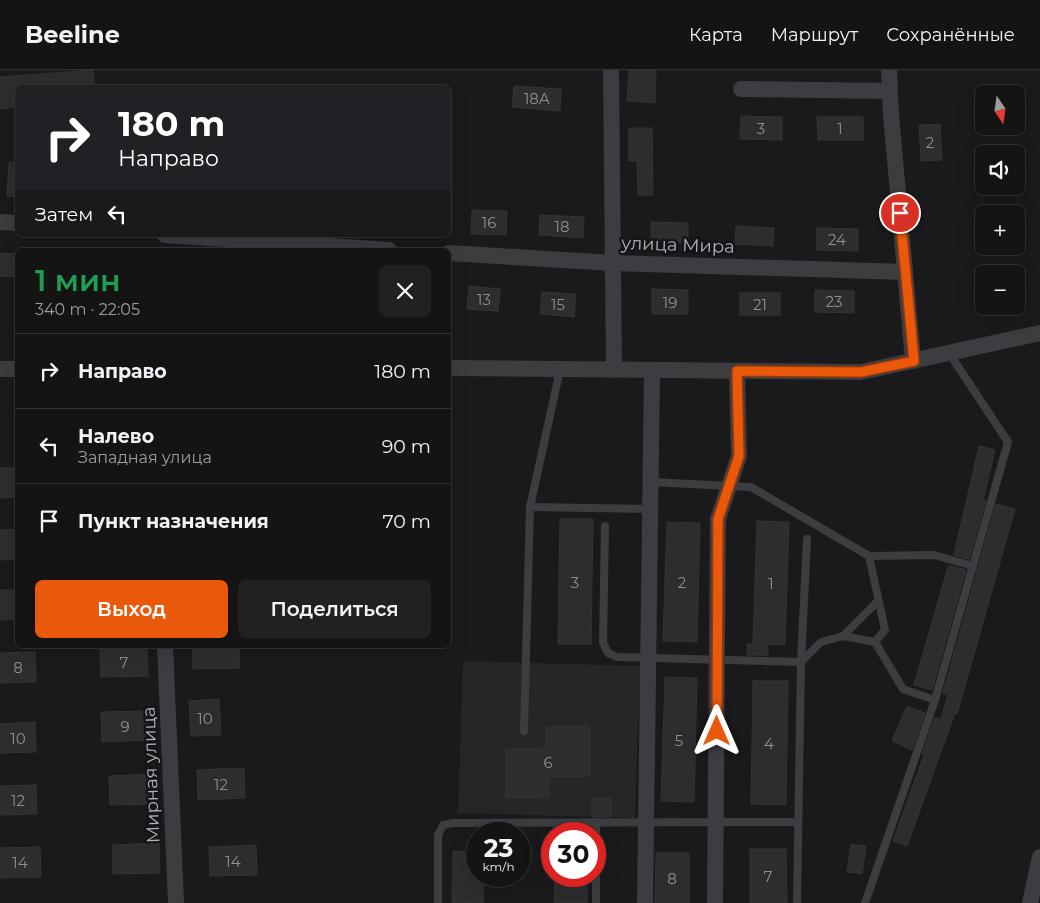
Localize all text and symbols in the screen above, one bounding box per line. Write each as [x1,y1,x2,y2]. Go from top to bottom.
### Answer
text: Beeline [25,20,120,49]
text: Карта [689,24,743,46]
text: Маршрут [771,24,858,46]
text: Сохранённые [886,24,1015,46]
north arrow [975,85,1025,135]
map controls [975,85,1025,315]
house number: 18А [524,89,550,108]
text: 180 m [118,102,225,145]
icon: right [35,105,100,170]
house number: 3 [757,119,765,138]
house number: 1 [837,119,843,138]
house number: 2 [926,133,934,152]
text: Направо [118,145,219,172]
button: sound [975,145,1025,195]
pin [879,192,921,234]
icon: arrive [886,199,914,227]
icon: left [103,200,131,228]
text: Затем [35,203,93,226]
button: + [975,205,1025,255]
house number: 16 [482,213,496,232]
house number: 18 [555,217,570,236]
house number: 24 [828,230,846,249]
street label: улица Мира [620,232,735,258]
text: 1 мин [35,262,121,299]
button: close [379,265,431,317]
button: − [975,265,1025,315]
house number: 13 [477,290,491,309]
house number: 23 [826,292,842,311]
house number: 19 [663,293,677,312]
house number: 15 [551,295,565,314]
house number: 21 [753,295,767,314]
text: 340 m · 22:05 [35,300,140,319]
icon: right [35,357,63,385]
text: Направо [78,360,167,383]
text: 180 m [374,360,431,383]
text: Налево [78,425,154,448]
icon: left [35,432,63,460]
text: 90 m [382,435,431,458]
text: Западная улица [78,448,212,467]
icon: arrive [35,507,63,535]
text: Пункт назначения [78,510,269,533]
text: 70 m [382,510,431,533]
house number: 3 [571,573,579,592]
house number: 2 [678,573,686,592]
house number: 1 [768,574,774,593]
button: Выход [35,580,228,638]
button: Поделиться [238,580,431,638]
house number: 7 [120,653,129,672]
house number: 8 [13,658,23,677]
position arrow [690,704,742,756]
street label: Мирная улица [138,706,164,844]
house number: 10 [197,709,213,728]
house number: 9 [120,717,130,736]
house number: 10 [10,729,26,748]
house number: 5 [675,731,683,750]
house number: 4 [764,734,774,753]
house number: 6 [543,753,553,772]
house number: 12 [214,775,228,794]
house number: 12 [11,791,25,810]
speed limit sign: 30 [541,822,606,887]
text: 23 [484,833,513,863]
house number: 14 [225,852,241,871]
house number: 14 [12,853,28,872]
text: km/h [482,859,515,874]
house number: 7 [764,867,773,886]
house number: 8 [667,869,677,888]

